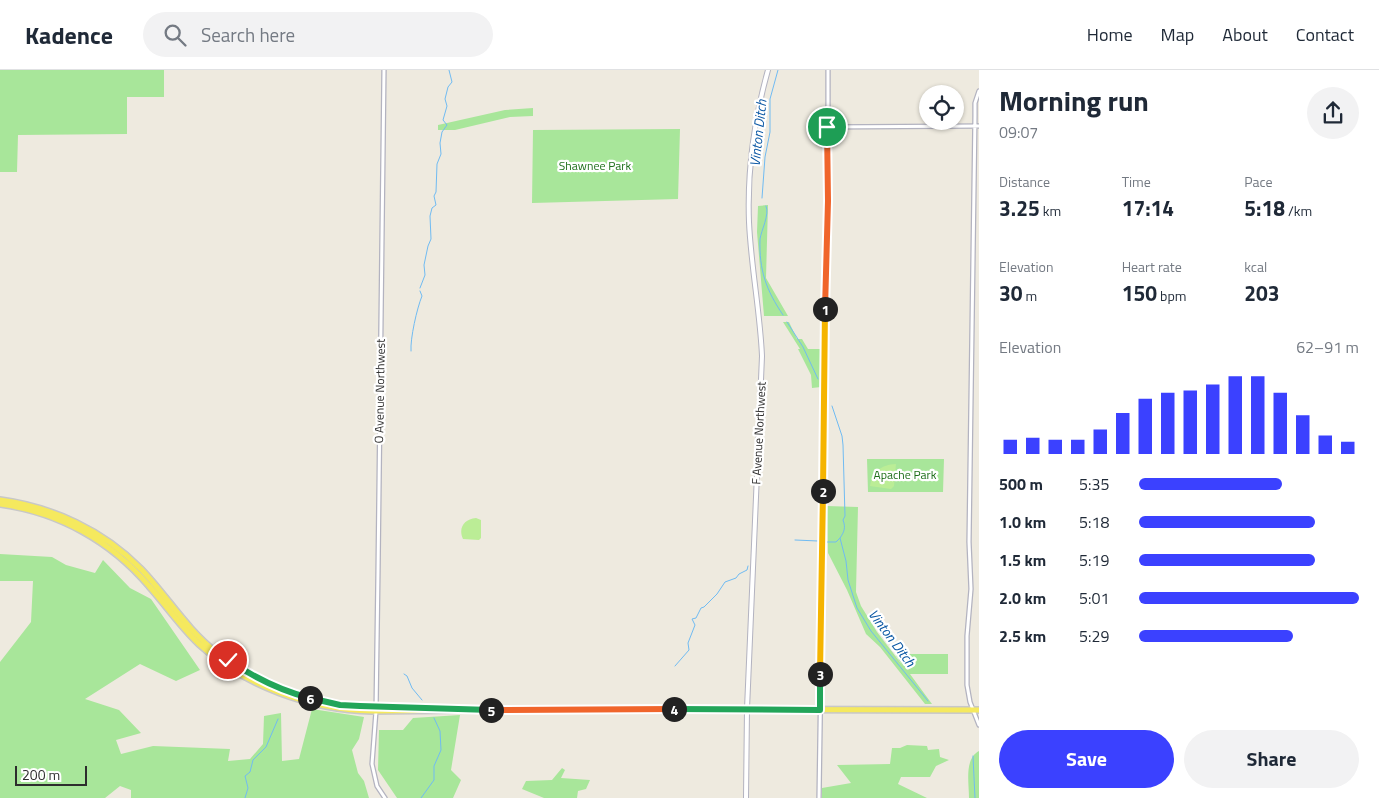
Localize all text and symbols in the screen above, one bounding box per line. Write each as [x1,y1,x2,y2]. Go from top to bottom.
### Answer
search box [143,12,493,57]
text: Kadence [25,17,113,53]
text: Search here [201,20,295,49]
icon: search [161,21,189,49]
text: Home [1087,21,1133,48]
text: Map [1161,21,1194,48]
text: About [1222,21,1268,48]
text: Contact [1296,21,1354,48]
text: Morning run [999,79,1149,122]
map controls [919,85,964,130]
button: locate [919,85,964,130]
button: share [1307,87,1359,139]
water label: Vinton Ditch [744,97,772,168]
pin [806,106,848,148]
icon: arrive [813,113,841,141]
text: 09:07 [999,120,1038,144]
park label: Shawnee Park [559,156,631,175]
text: Distance [999,171,1050,192]
text: Time [1122,171,1151,192]
text: Pace [1244,171,1273,192]
text: 3.25 [999,192,1040,224]
text: 17:14 [1122,192,1174,224]
text: 5:18 [1244,192,1285,224]
text: km [1040,200,1061,221]
text: /km [1285,200,1312,221]
text: Elevation [999,256,1053,277]
text: Heart rate [1122,256,1182,277]
text: kcal [1244,256,1267,277]
text: 30 [999,277,1023,309]
text: 150 [1122,277,1157,309]
text: 203 [1244,277,1280,309]
text: m [1023,285,1037,306]
text: bpm [1157,285,1186,306]
pin: 1 [812,296,838,322]
text: 1 [822,299,829,320]
text: Elevation [999,335,1061,359]
text: 62–91 m [1296,335,1359,359]
street label: O Avenue Northwest [369,338,390,444]
street label: F Avenue Northwest [746,380,771,485]
park label: Apache Park [874,465,937,484]
text: 500 m [999,472,1043,496]
text: 5:35 [1079,472,1109,496]
pin: 2 [810,478,836,504]
text: 2 [820,481,827,502]
text: 1.0 km [999,510,1046,534]
text: 5:18 [1079,510,1109,534]
text: 1.5 km [999,548,1046,572]
text: 5:19 [1079,548,1109,572]
text: 2.0 km [999,586,1046,610]
text: 5:01 [1079,586,1109,610]
water label: Vinton Ditch [864,604,922,672]
text: 2.5 km [999,624,1046,648]
text: 5:29 [1079,624,1109,648]
pin [207,639,249,681]
icon: check [214,646,242,674]
pin: 3 [808,662,832,686]
text: 3 [817,664,824,685]
pin: 6 [298,686,322,710]
text: 6 [307,688,314,709]
pin: 4 [662,696,686,722]
pin: 5 [478,698,504,722]
text: 4 [671,699,678,720]
text: 5 [488,700,495,721]
button: Save [999,730,1174,788]
button: Share [1184,730,1359,788]
scale bar [15,763,88,786]
text: 200 m [22,764,60,785]

